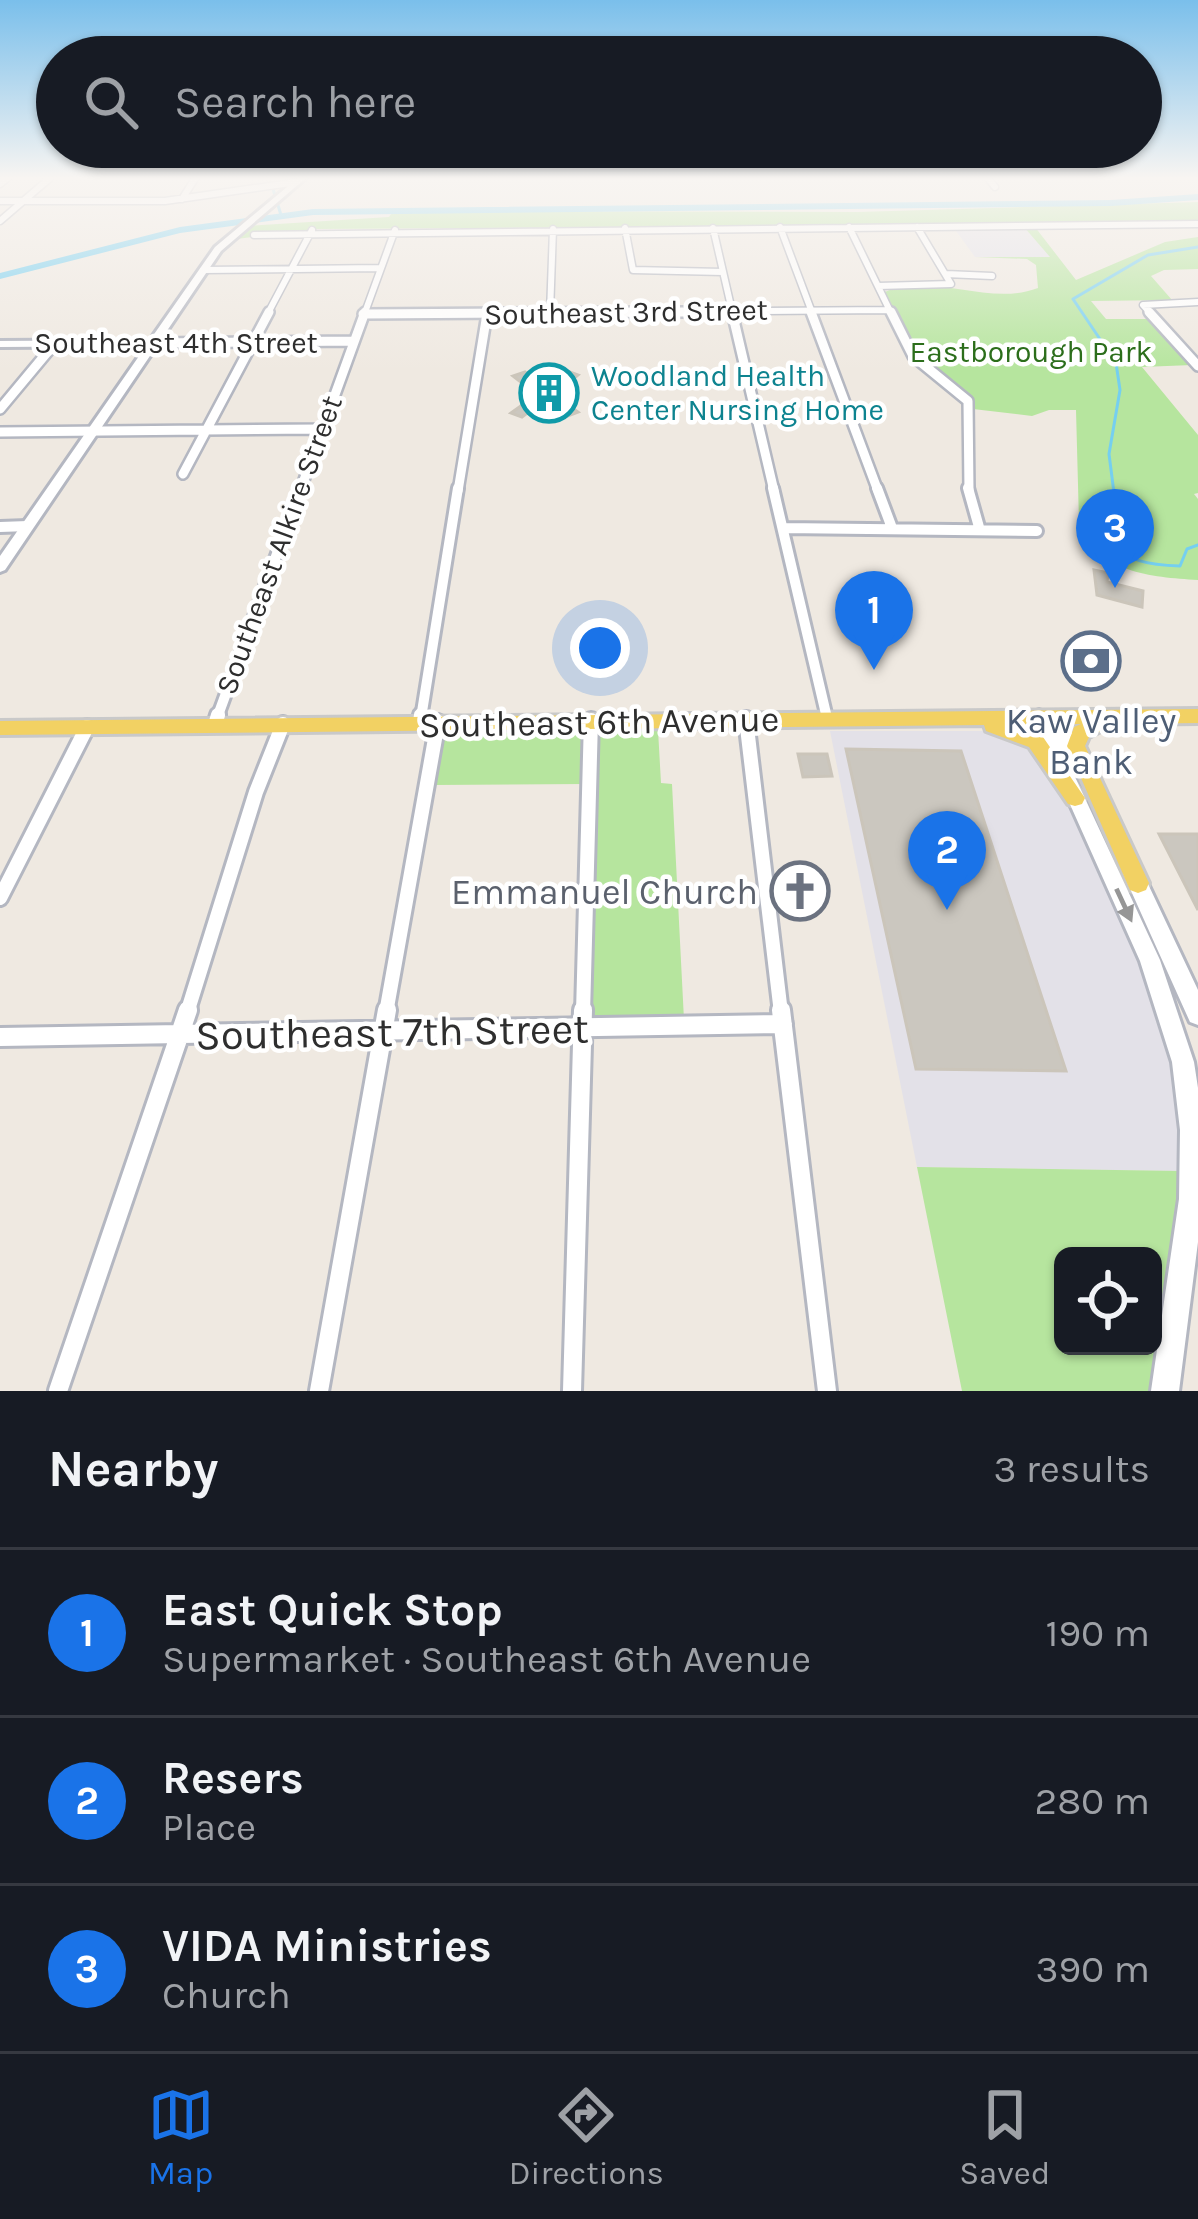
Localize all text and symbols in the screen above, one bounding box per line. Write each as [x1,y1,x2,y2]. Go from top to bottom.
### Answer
search box [36,36,1162,168]
icon: search [78,69,144,135]
text: Search here [174,76,416,128]
street label: Southeast 3rd Street [484,292,768,332]
street label: Southeast 4th Street [34,325,318,361]
park label: Eastborough Park [909,334,1153,370]
place label: Woodland Health Center Nursing Home [591,358,884,428]
building icon: Woodland Health Center Nursing Home [518,362,580,424]
street label: Southeast Alkire Street [208,391,350,699]
pin: 3 [1076,489,1154,588]
pin: 1 [835,571,913,670]
your location [570,618,630,678]
bank icon: Kaw Valley Bank [1060,630,1122,692]
street label: Southeast 6th Avenue [418,698,780,746]
place label: Kaw Valley Bank [1006,700,1177,783]
pin: 2 [908,811,986,910]
church icon: Emmanuel Church [769,860,831,922]
place label: Emmanuel Church [451,871,758,913]
one-way arrow [1114,887,1134,922]
street label: Southeast 7th Street [195,1004,589,1060]
map controls [1054,1247,1162,1355]
button: locate [1054,1247,1162,1355]
text: Nearby [48,1439,218,1499]
text: 3 results [993,1446,1150,1492]
text: East Quick Stop [162,1584,503,1636]
text: 1 [80,1610,94,1656]
text: 190 m [1046,1610,1150,1656]
text: Supermarket · Southeast 6th Avenue [162,1636,811,1682]
text: Resers [162,1752,304,1804]
text: 2 [75,1778,99,1824]
text: 280 m [1035,1778,1150,1824]
text: Place [162,1804,256,1850]
text: VIDA Ministries [162,1920,492,1972]
text: 3 [75,1946,99,1992]
text: 390 m [1035,1946,1150,1992]
text: Church [162,1972,291,2018]
tab: Map [148,2082,214,2192]
tab: Directions [509,2082,664,2192]
tab: Saved [959,2082,1050,2192]

